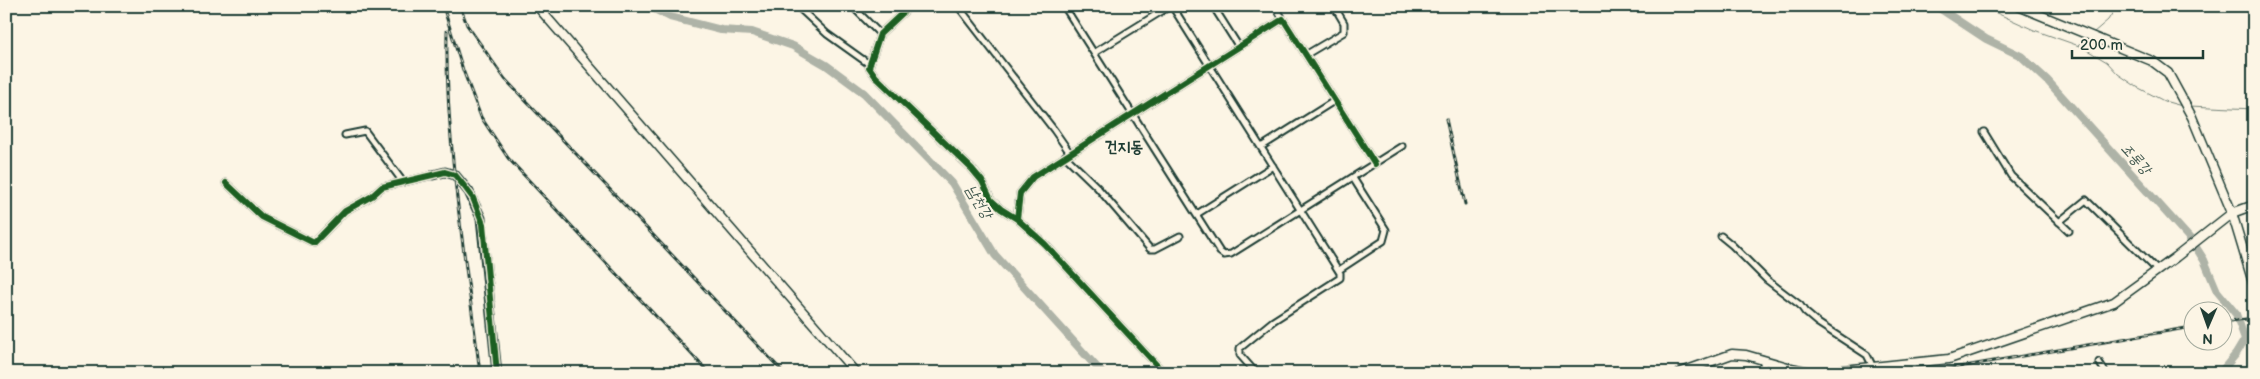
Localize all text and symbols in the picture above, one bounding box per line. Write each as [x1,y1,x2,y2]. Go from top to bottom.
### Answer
scale bar [2072,28,2204,60]
text: 200 m [2080,36,2123,55]
district label: 건지동 [1105,138,1143,157]
water label: 조롱강 [2117,139,2156,180]
water label: 남천강 [962,182,997,224]
north arrow [2182,302,2232,352]
text: N [2202,330,2213,347]

